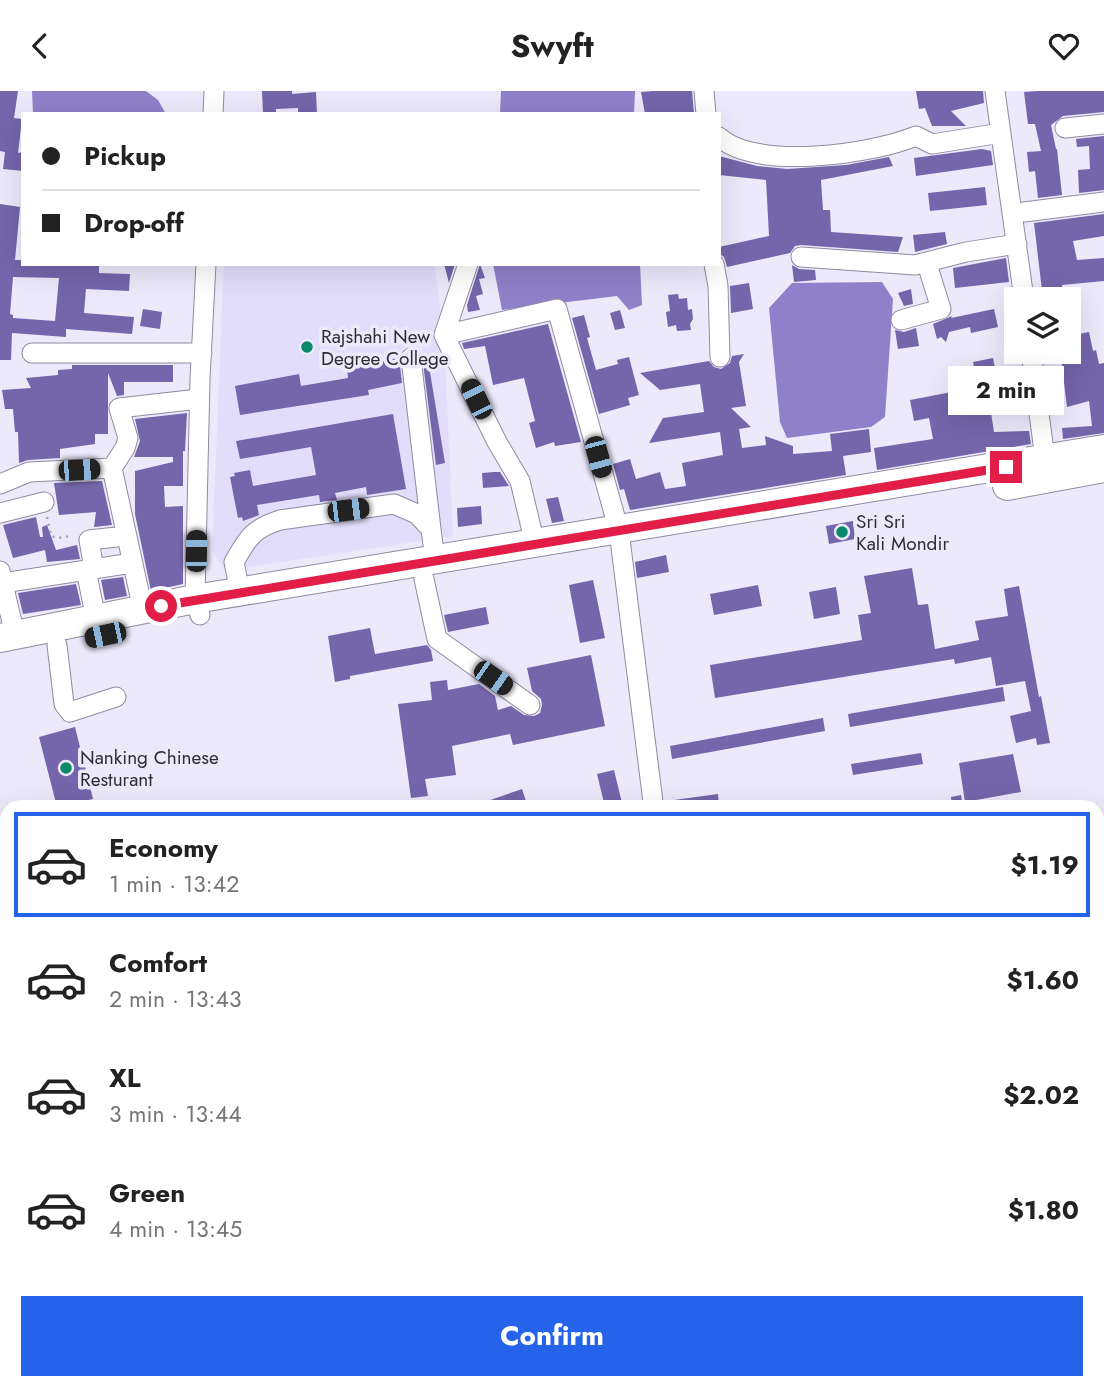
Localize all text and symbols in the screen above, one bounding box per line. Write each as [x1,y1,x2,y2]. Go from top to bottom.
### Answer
text: Swyft [510,23,594,69]
icon: back [21,27,59,65]
icon: heart [1045,27,1083,65]
text: Pickup [84,137,166,175]
text: Drop-off [84,204,184,242]
map controls [1004,287,1081,364]
button: layers [1004,287,1081,364]
place label: Rajshahi New Degree College [321,323,449,372]
marker: Rajshahi New Degree College [299,339,315,355]
callout: 2 min [948,365,1064,415]
text: 2 min [976,373,1036,407]
car [458,376,495,422]
car [583,434,614,480]
route end [990,451,1022,483]
car [58,458,101,482]
car [326,497,371,523]
place label: Sri Sri Kali Mondir [856,508,949,557]
marker: Sri Sri Kali Mondir [834,524,850,540]
car [186,530,207,572]
route start [145,590,177,622]
car [83,620,128,650]
car [470,657,517,699]
place label: Nanking Chinese Resturant [80,744,219,793]
marker: Nanking Chinese Resturant [58,760,74,776]
text: Economy [109,829,218,867]
icon: car [25,833,88,896]
text: $1.19 [1011,846,1079,884]
text: 1 min · 13:42 [109,867,239,901]
text: Comfort [109,944,207,982]
icon: car [25,948,88,1011]
text: $1.60 [1007,961,1079,999]
text: 2 min · 13:43 [109,982,241,1016]
text: XL [109,1059,141,1097]
icon: car [25,1063,88,1126]
text: $2.02 [1003,1076,1079,1114]
text: 3 min · 13:44 [109,1097,242,1131]
text: Green [109,1174,185,1212]
icon: car [25,1178,88,1241]
text: $1.80 [1008,1191,1079,1229]
text: 4 min · 13:45 [109,1212,242,1246]
button: Confirm [21,1296,1083,1376]

